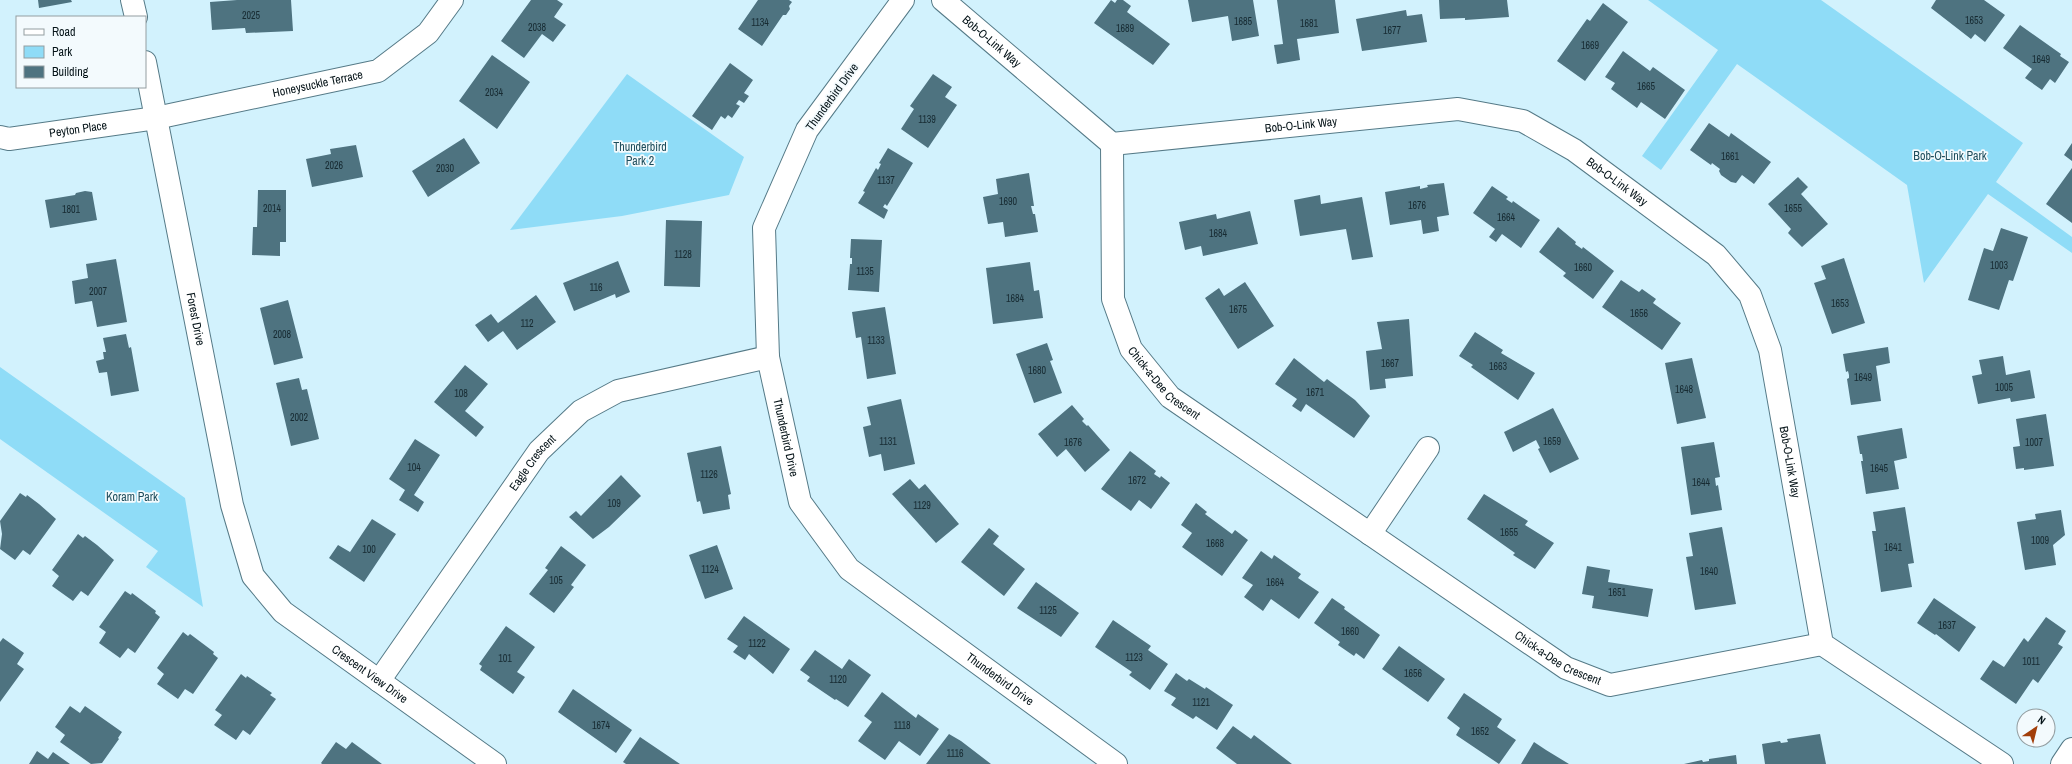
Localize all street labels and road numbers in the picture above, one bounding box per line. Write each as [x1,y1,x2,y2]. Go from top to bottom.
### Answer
street label: Bob-O-Link Way [959,12,1025,71]
street label: Thunderbird Drive [802,60,862,134]
street label: Honeysuckle Terrace [271,66,364,101]
street label: Bob-O-Link Way [1264,113,1338,136]
street label: Peyton Place [48,117,108,141]
street label: Bob-O-Link Way [1583,154,1651,210]
street label: Forest Drive [182,291,209,347]
street label: Chick-a-Dee Crescent [1124,343,1203,423]
street label: Thunderbird Drive [769,397,802,478]
street label: Bob-O-Link Way [1776,425,1804,499]
street label: Eagle Crescent [506,431,560,494]
street label: Chick-a-Dee Crescent [1511,627,1604,689]
street label: Crescent View Drive [328,641,411,707]
street label: Thunderbird Drive [963,649,1037,709]

